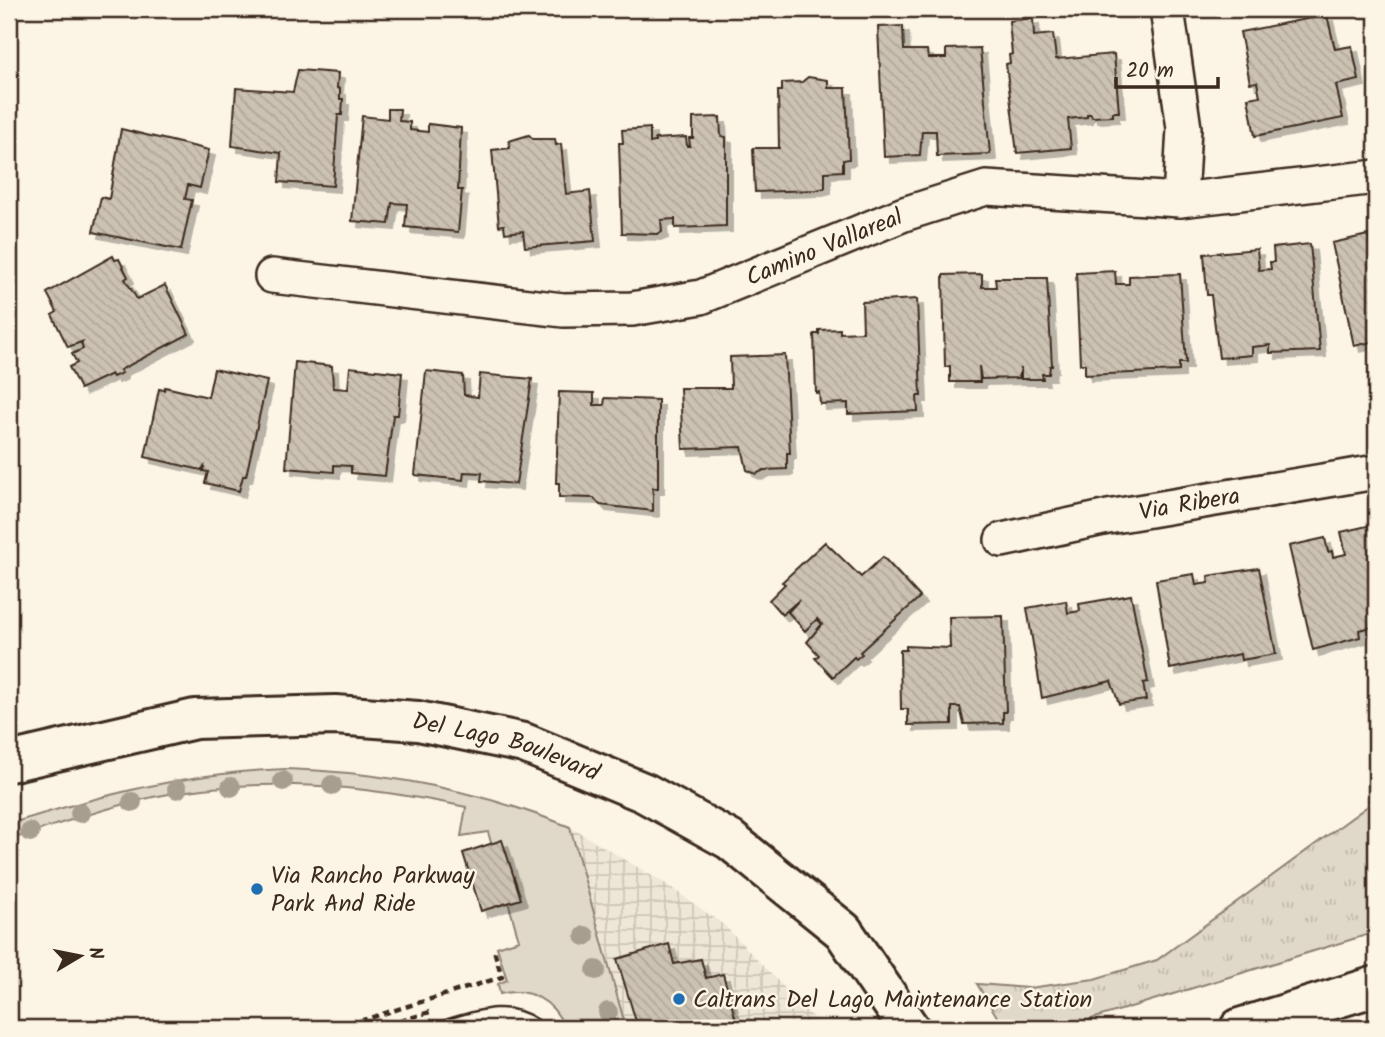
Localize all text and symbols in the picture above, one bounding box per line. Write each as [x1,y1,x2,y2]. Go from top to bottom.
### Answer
scale bar [1116,46,1217,90]
text: 20 m [1126,55,1174,88]
street label: Camino Vallareal [740,198,909,298]
street label: Via Ribera [1136,477,1243,532]
street label: Del Lago Boulevard [409,702,606,794]
place label: Via Rancho Parkway Park And Ride [271,857,475,924]
marker: Via Rancho Parkway Park And Ride [249,881,265,897]
north arrow [46,922,116,992]
text: N [79,945,111,962]
place label: Caltrans Del Lago Maintenance Station [693,981,1092,1020]
marker: Caltrans Del Lago Maintenance Station [671,991,687,1007]

